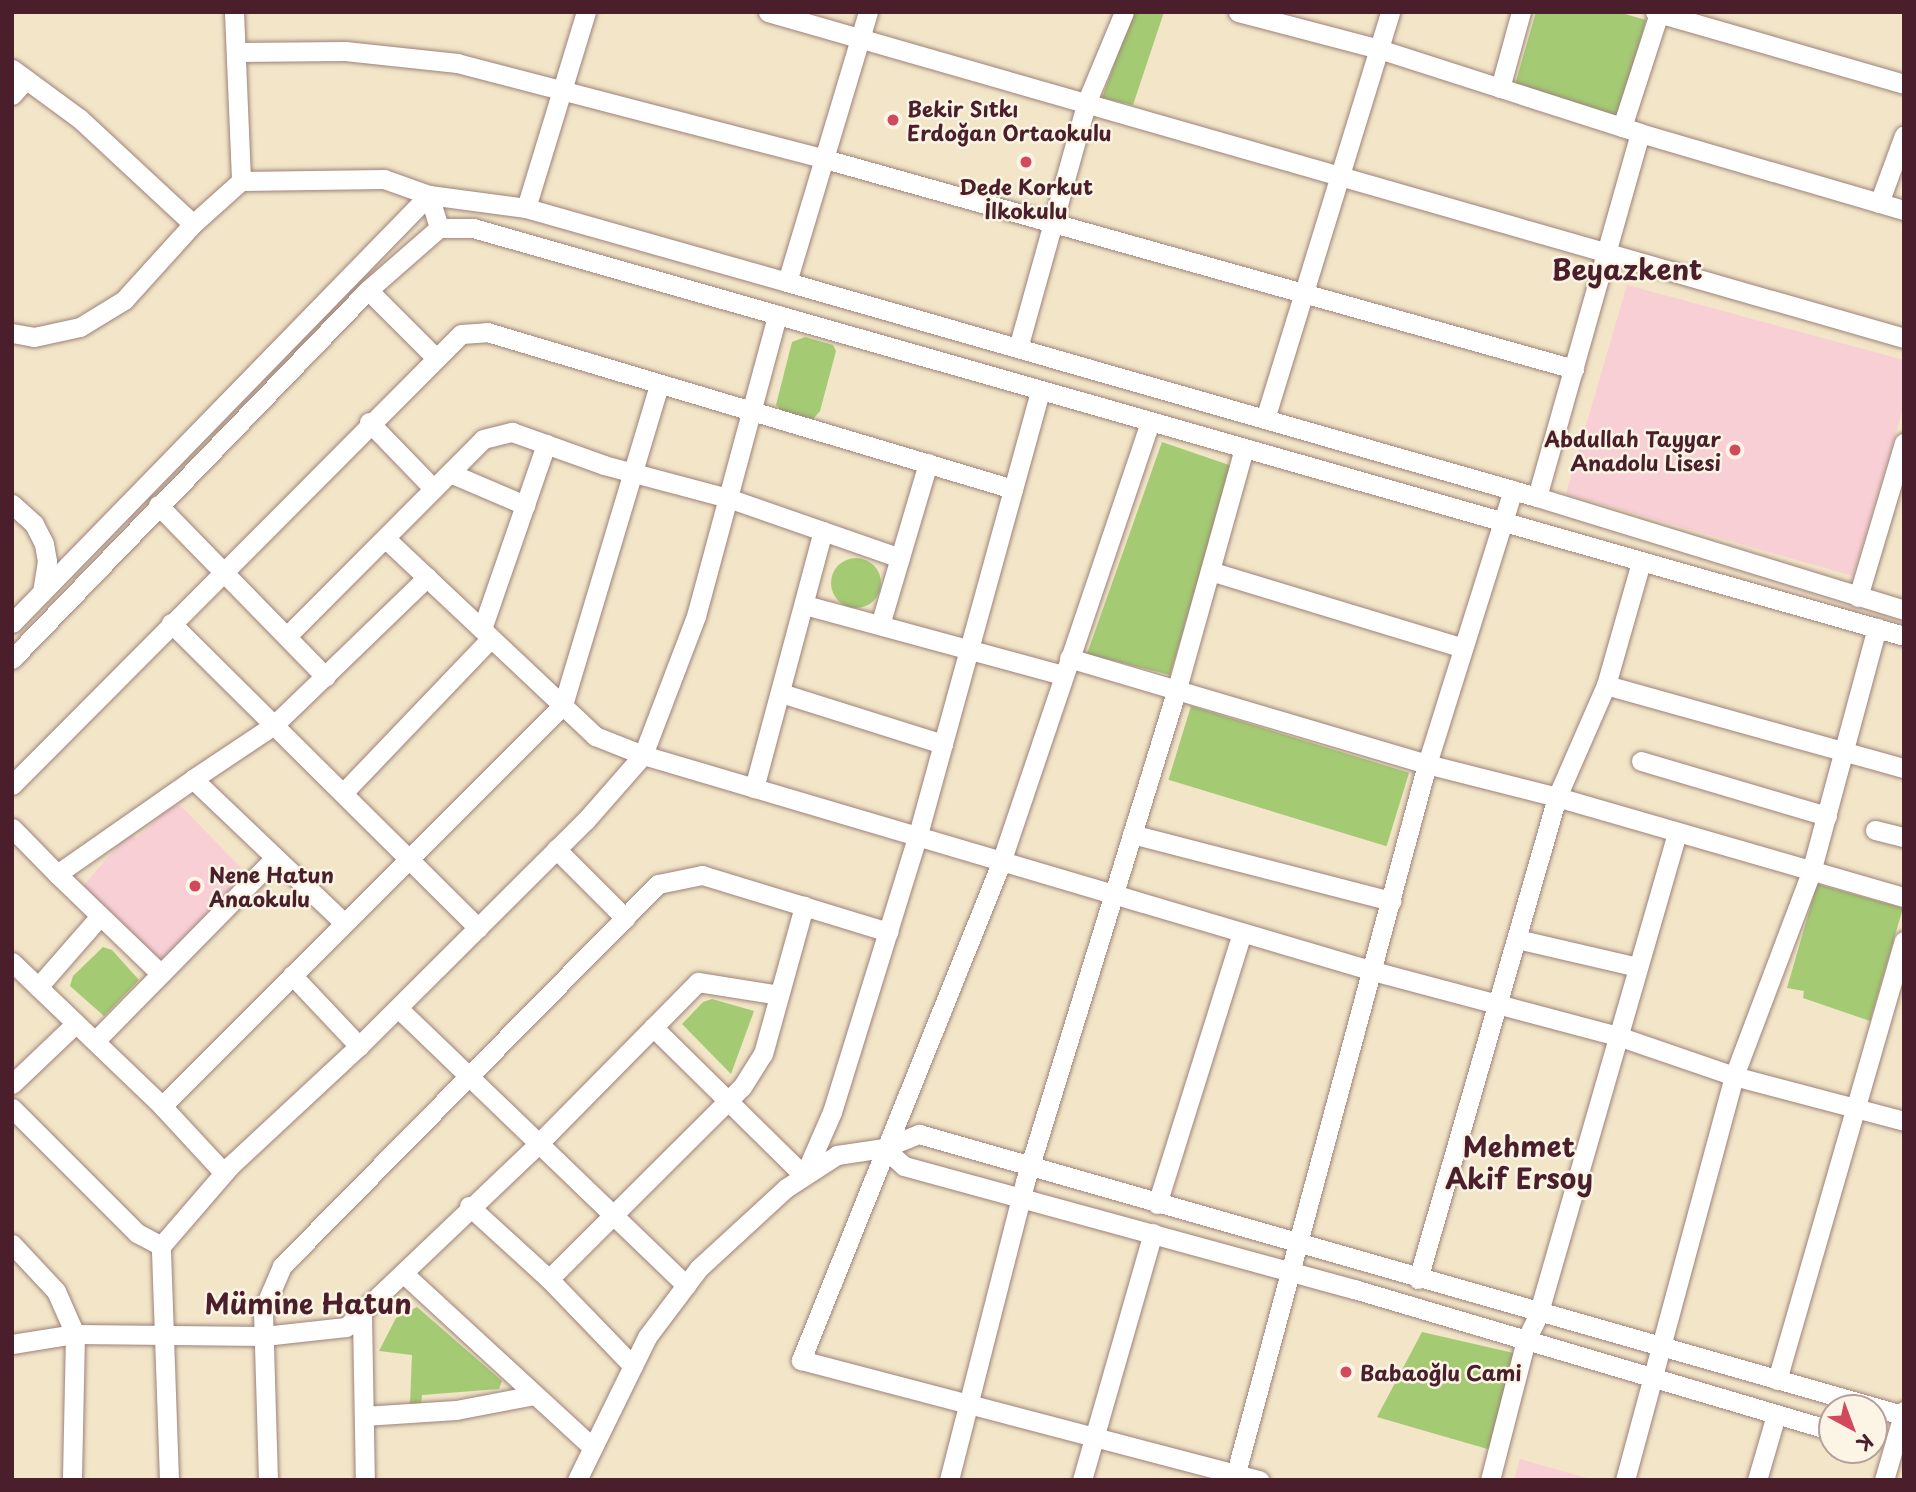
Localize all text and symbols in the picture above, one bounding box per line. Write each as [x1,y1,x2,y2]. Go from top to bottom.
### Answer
place label: Bekir Sıtkı Erdoğan Ortaokulu [907,95,1113,145]
marker: Bekir Sıtkı Erdoğan Ortaokulu [885,112,901,128]
marker: Dede Korkut İlkokulu [1018,154,1034,170]
place label: Dede Korkut İlkokulu [958,173,1094,223]
district label: Beyazkent [1552,252,1702,286]
place label: Abdullah Tayyar Anadolu Lisesi [1544,425,1721,475]
marker: Abdullah Tayyar Anadolu Lisesi [1727,442,1743,458]
place label: Nene Hatun Anaokulu [209,861,335,911]
marker: Nene Hatun Anaokulu [187,878,203,894]
district label: Mehmet Akif Ersoy [1445,1129,1593,1195]
district label: Mümine Hatun [203,1286,413,1320]
place label: Babaoğlu Cami [1360,1359,1523,1385]
marker: Babaoğlu Cami [1338,1364,1354,1380]
north arrow [1818,1394,1888,1464]
text: K [1851,1428,1880,1458]

